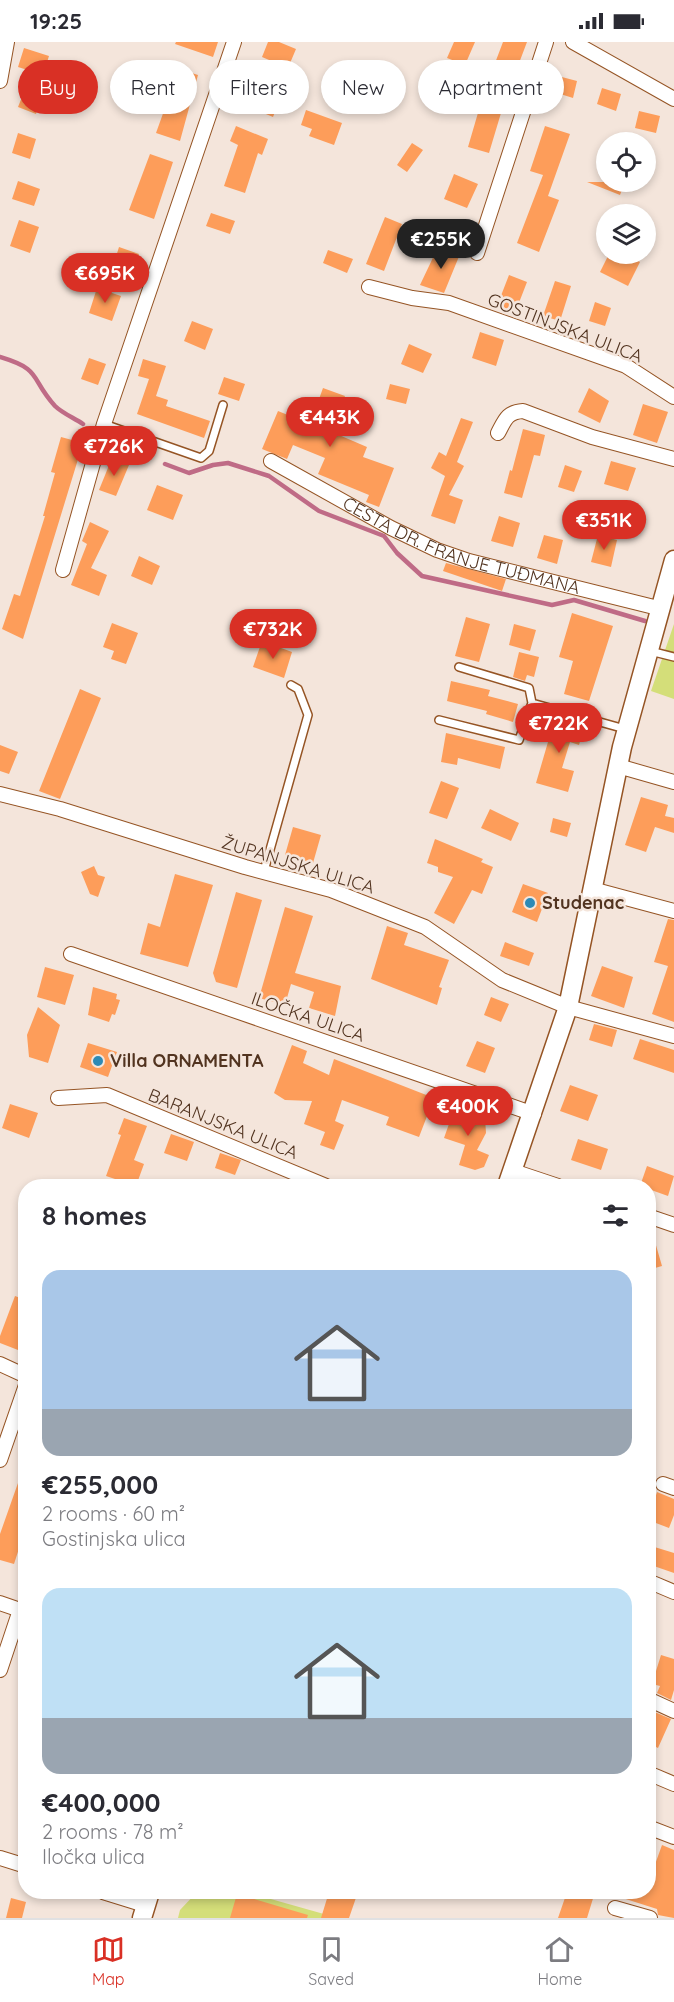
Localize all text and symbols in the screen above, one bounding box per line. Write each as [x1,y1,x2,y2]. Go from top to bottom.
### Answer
text: 19:25 [30,7,82,35]
chip: Buy [18,60,98,114]
chip: Rent [110,60,197,114]
chip: Filters [209,60,309,114]
chip: New [321,60,406,114]
chip: Apartment [418,60,564,114]
map controls [596,132,656,264]
button: locate [596,132,656,192]
button: layers [596,204,656,264]
pin: €255K [399,219,483,270]
text: €255K [411,226,471,251]
pin: €695K [63,253,147,304]
text: €695K [75,260,135,285]
street label: GOSTINJSKA ULICA [484,287,646,368]
pin: €443K [288,397,372,448]
text: €443K [300,404,360,429]
pin: €726K [72,426,156,477]
text: €726K [84,433,144,458]
street label: CESTA DR. FRANJE TUĐMANA [339,491,583,599]
pin: €351K [562,500,646,551]
text: €351K [576,507,632,532]
pin: €732K [231,609,315,660]
text: €732K [244,616,302,641]
pin: €722K [517,703,601,754]
text: €722K [529,710,589,735]
street label: ŽUPANJSKA ULICA [219,830,378,899]
place label: Studenac [542,891,624,914]
marker: Studenac [523,896,537,910]
street label: ILOČKA ULICA [248,986,368,1047]
place label: Villa ORNAMENTA [110,1049,264,1072]
marker: Villa ORNAMENTA [91,1054,105,1068]
street label: BARANJSKA ULICA [145,1083,302,1164]
pin: €400K [426,1086,510,1137]
text: €400K [437,1093,499,1118]
text: 8 homes [42,1199,147,1232]
icon: filters [599,1199,632,1232]
icon: home [283,1309,391,1417]
text: €255,000 [42,1468,158,1501]
text: 2 rooms · 60 m² [42,1501,185,1526]
text: Gostinjska ulica [42,1526,186,1551]
icon: home [283,1627,391,1735]
text: €400,000 [42,1786,161,1819]
text: 2 rooms · 78 m² [42,1819,184,1844]
text: Iločka ulica [42,1844,145,1869]
tab: Map [92,1933,125,1989]
tab: Saved [308,1933,354,1989]
tab: Home [537,1933,582,1989]

